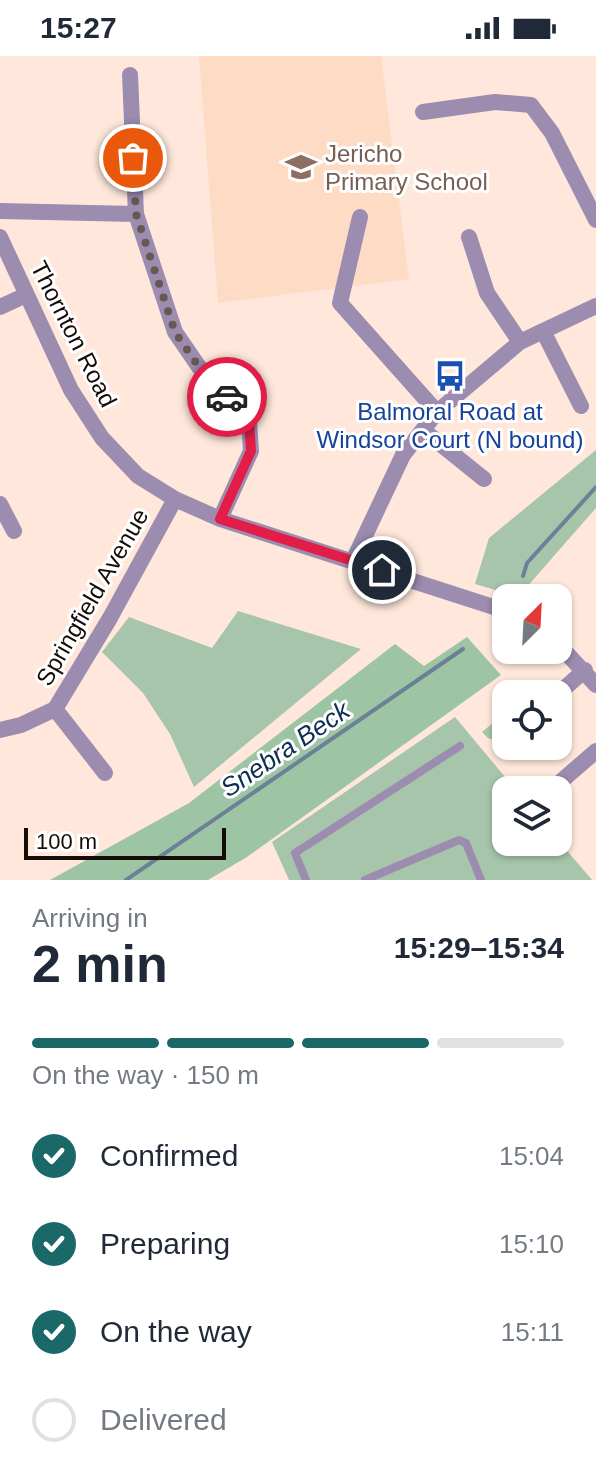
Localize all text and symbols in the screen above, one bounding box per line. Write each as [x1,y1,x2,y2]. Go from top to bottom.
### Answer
text: 15:27 [40,11,117,44]
pin [99,124,167,192]
icon: bag [111,136,155,180]
place label: Jericho Primary School [325,140,488,195]
school or university icon: Jericho Primary School [284,150,318,184]
street label: Thornton Road [26,257,122,411]
courier [187,357,267,437]
bus stop icon: Balmoral Road at Windsor Court (N bound) [433,359,467,393]
icon: car [205,375,249,419]
place label: Balmoral Road at Windsor Court (N bound) [317,398,583,453]
street label: Springfield Avenue [30,504,154,690]
pin [348,536,416,604]
icon: home [360,548,404,592]
north arrow [492,584,572,664]
map controls [492,584,572,856]
button: locate [492,680,572,760]
water label: Snebra Beck [215,694,357,803]
button: layers [492,776,572,856]
scale bar [24,824,226,860]
text: 100 m [36,829,97,854]
text: Arriving in [32,903,148,933]
text: 15:29–15:34 [394,931,564,964]
text: 2 min [32,935,168,993]
text: On the way · 150 m [32,1060,259,1090]
icon: check [32,1134,76,1178]
text: Confirmed [100,1139,238,1172]
text: 15:04 [499,1141,564,1171]
icon: check [32,1222,76,1266]
text: Preparing [100,1227,230,1260]
text: 15:10 [499,1229,564,1259]
icon: check [32,1310,76,1354]
text: On the way [100,1315,252,1348]
text: 15:11 [501,1317,564,1347]
text: Delivered [100,1403,227,1436]

